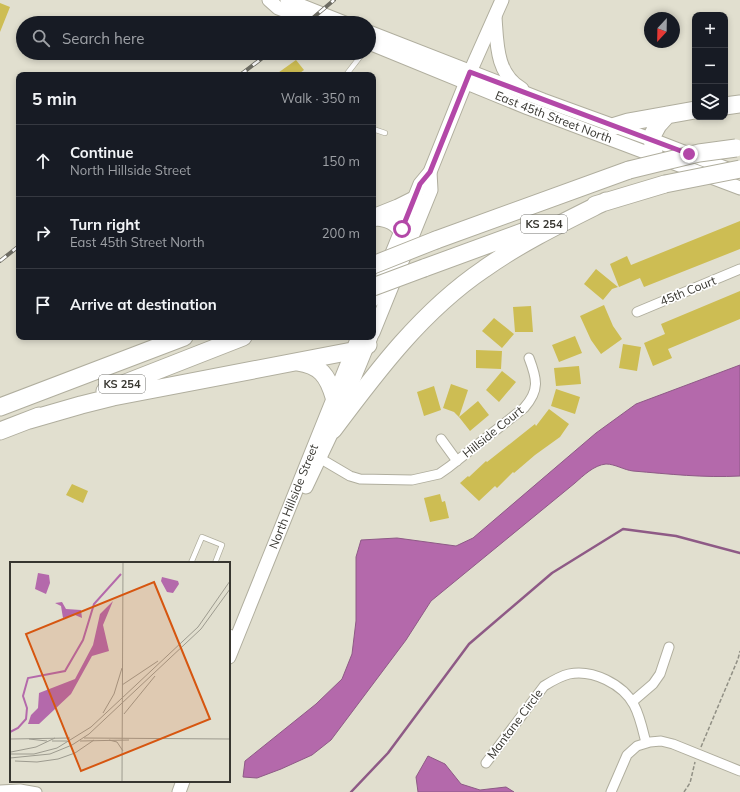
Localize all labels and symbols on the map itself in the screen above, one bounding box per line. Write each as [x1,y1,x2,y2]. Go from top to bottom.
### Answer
north arrow [644,12,680,48]
street label: East 45th Street North [493,87,614,146]
route end [680,145,698,163]
road number: KS 254 [521,215,567,233]
route start [393,220,411,238]
street label: 45th Court [658,272,718,309]
road number: KS 254 [99,375,145,393]
street label: Hillside Court [459,403,526,461]
street label: North Hillside Street [265,442,321,551]
inset map [10,562,230,782]
street label: Mantane Circle [484,686,546,761]

